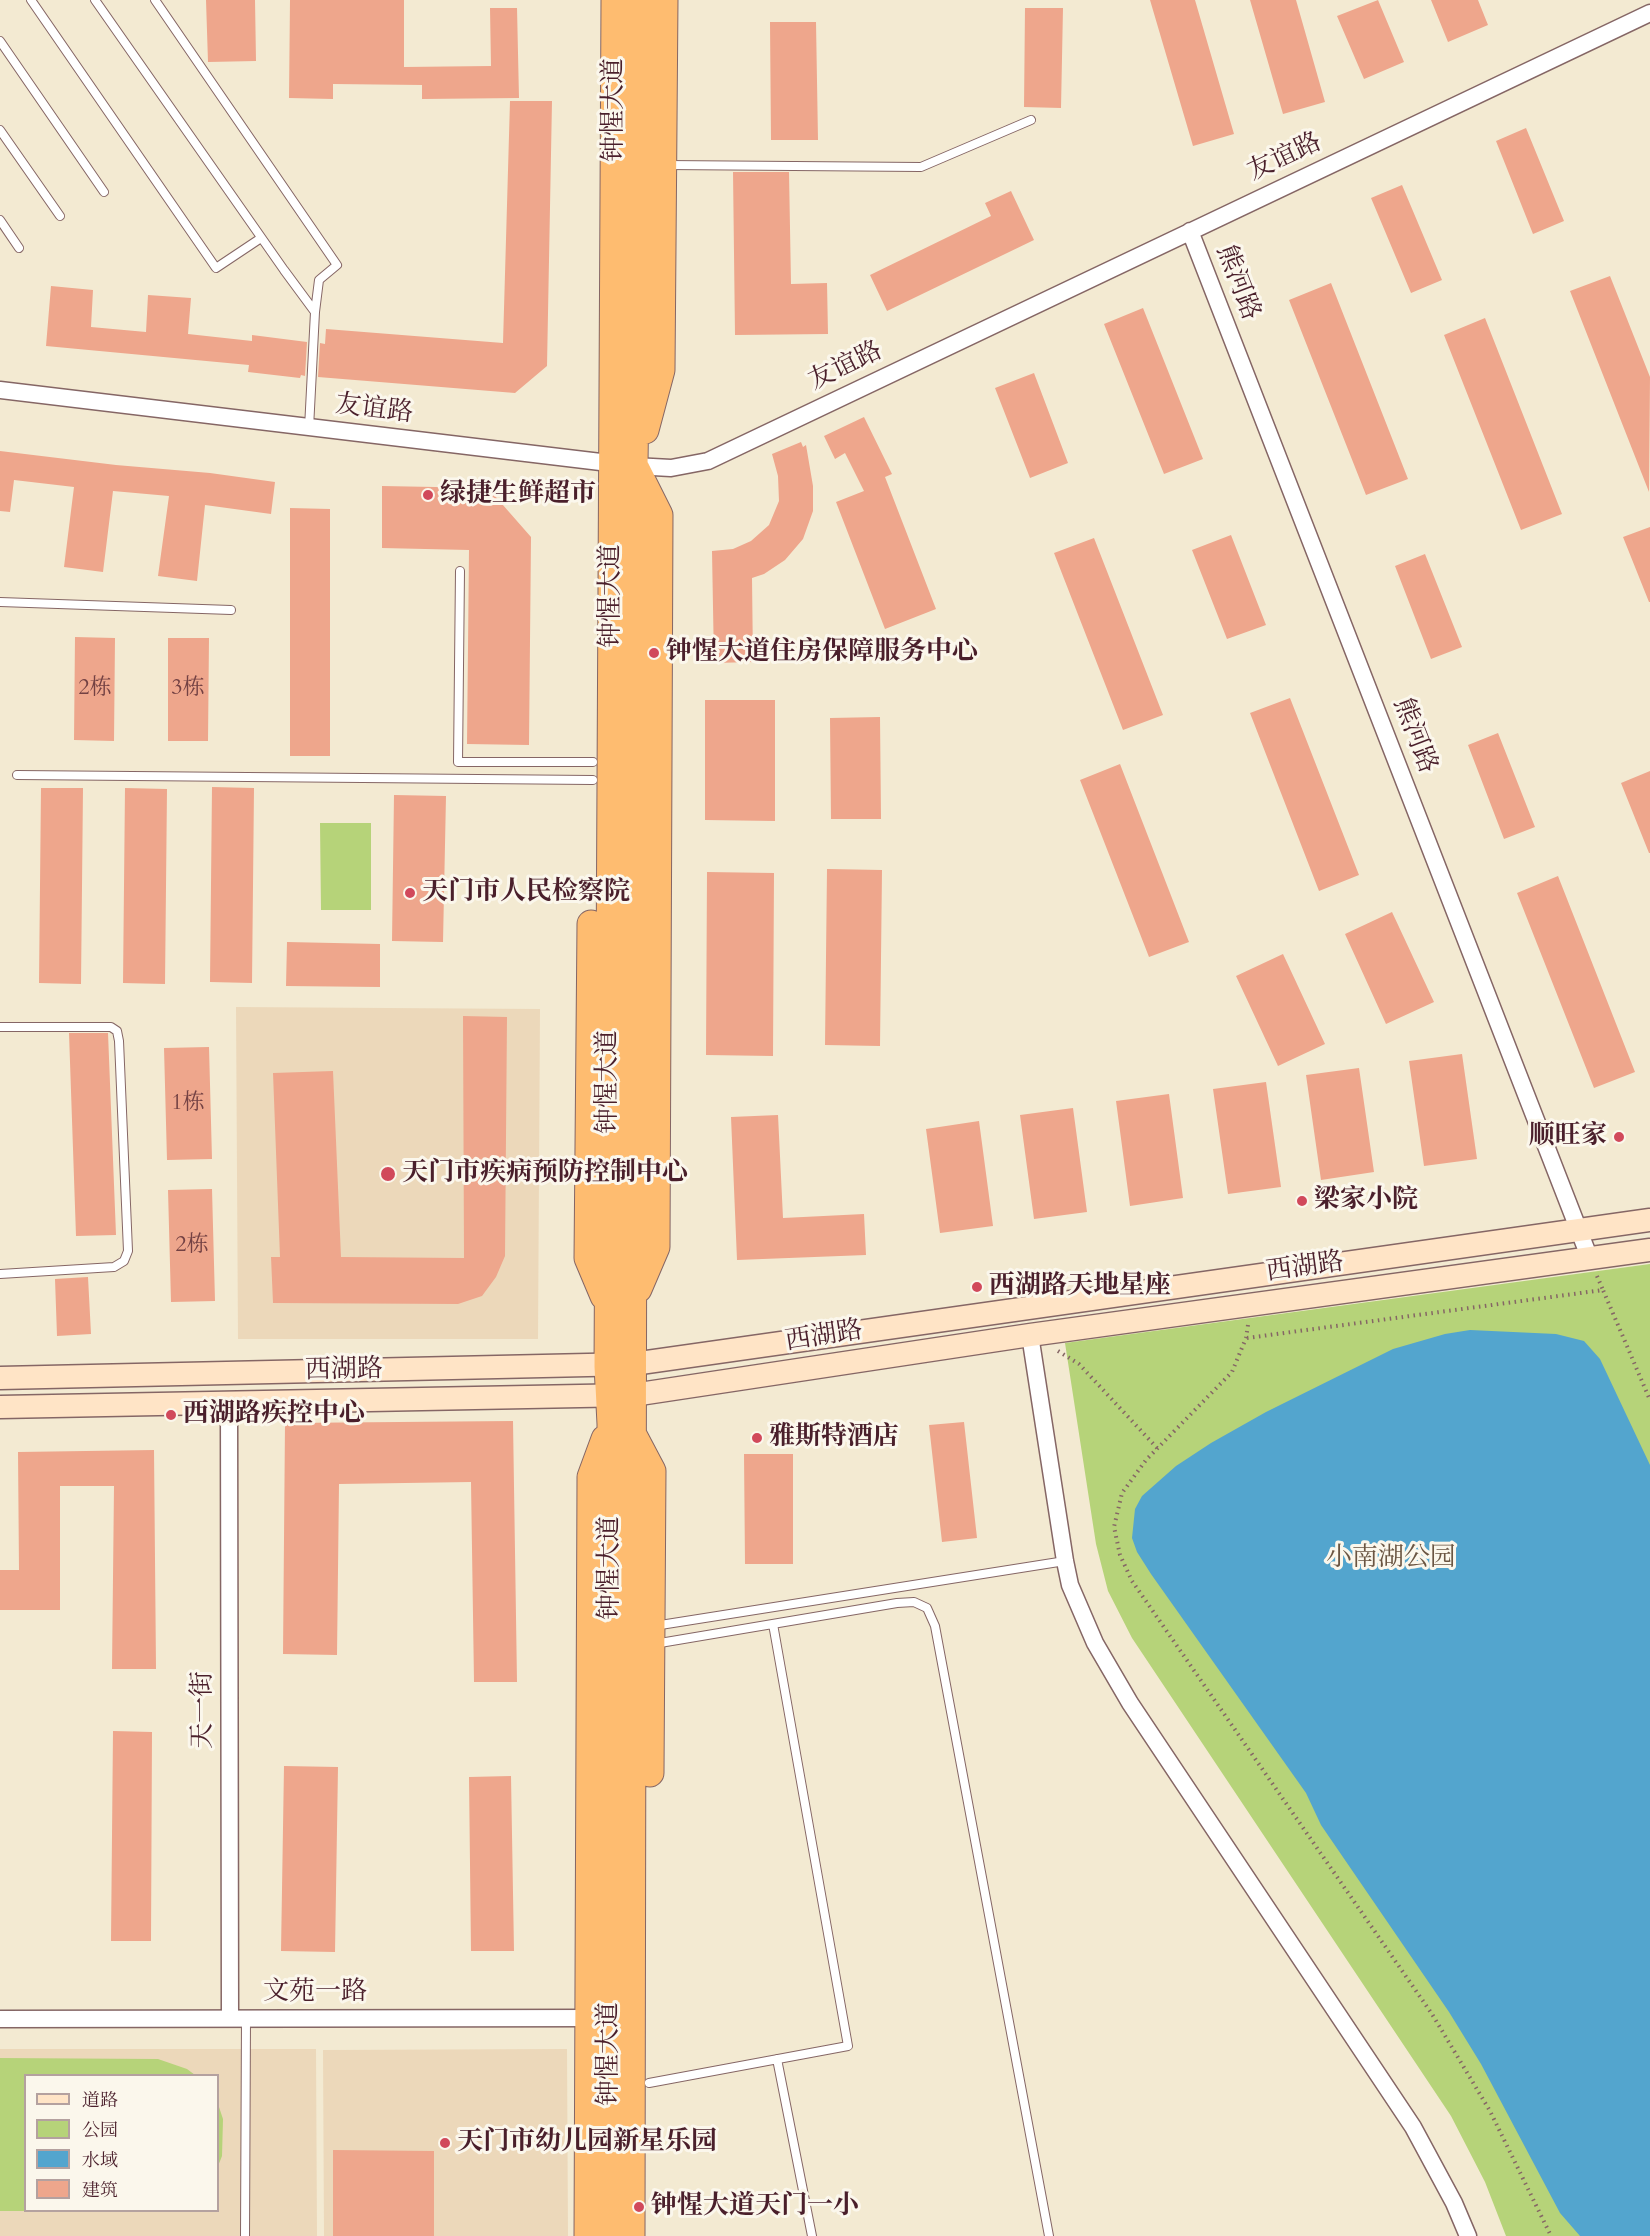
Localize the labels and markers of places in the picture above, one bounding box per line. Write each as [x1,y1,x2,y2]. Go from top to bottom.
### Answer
place label: 绿捷生鲜超市 [440,479,596,511]
marker: 绿捷生鲜超市 [421,488,435,502]
place label: 钟惺大道住房保障服务中心 [666,637,978,669]
marker: 钟惺大道住房保障服务中心 [647,646,661,660]
place label: 天门市人民检察院 [422,877,630,909]
marker: 天门市人民检察院 [403,886,417,900]
place label: 顺旺家 [1529,1121,1607,1153]
marker: 顺旺家 [1612,1130,1626,1144]
place label: 天门市疾病预防控制中心 [402,1158,688,1190]
marker: 天门市疾病预防控制中心 [379,1165,397,1183]
place label: 梁家小院 [1314,1185,1418,1217]
marker: 梁家小院 [1295,1194,1309,1208]
place label: 西湖路天地星座 [989,1271,1171,1303]
marker: 西湖路天地星座 [970,1280,984,1294]
place label: 西湖路疾控中心 [183,1399,365,1431]
marker: 西湖路疾控中心 [164,1408,178,1422]
place label: 雅斯特酒店 [769,1422,899,1454]
marker: 雅斯特酒店 [750,1431,764,1445]
place label: 天门市幼儿园新星乐园 [457,2127,717,2159]
marker: 天门市幼儿园新星乐园 [438,2136,452,2150]
place label: 钟惺大道天门一小 [651,2191,859,2223]
marker: 钟惺大道天门一小 [632,2200,646,2214]

